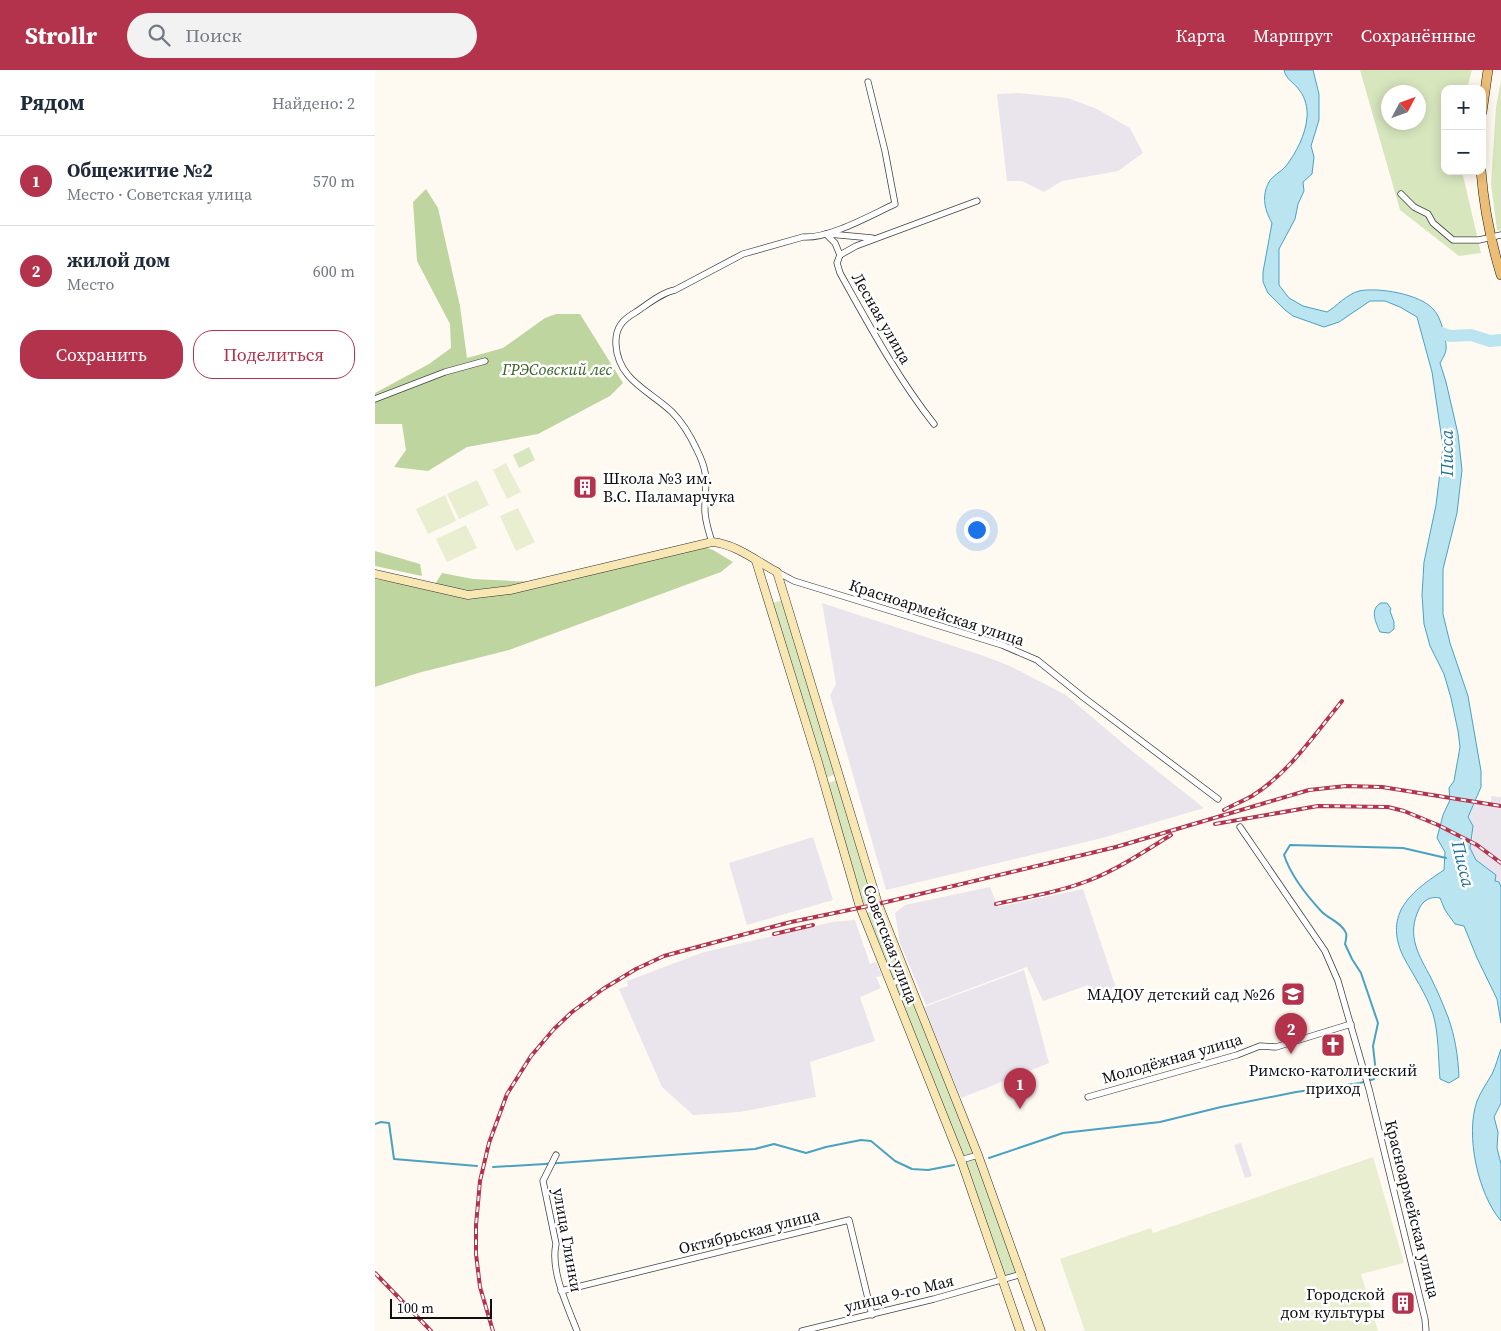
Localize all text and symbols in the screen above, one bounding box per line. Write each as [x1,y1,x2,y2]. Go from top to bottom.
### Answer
search box [127,13,477,58]
text: Strollr [25,19,97,52]
icon: search [145,21,173,49]
text: Поиск [185,22,242,48]
text: Карта [1176,23,1225,48]
text: Маршрут [1253,23,1333,48]
text: Сохранённые [1361,23,1476,48]
north arrow [1381,85,1426,130]
map controls [1441,85,1486,175]
button: + [1441,85,1486,130]
text: Рядом [20,88,85,117]
text: Найдено: 2 [272,92,355,114]
button: − [1441,130,1486,175]
text: Общежитие №2 [67,157,213,183]
text: 1 [32,170,40,192]
text: 570 m [313,170,355,192]
text: Место · Советская улица [67,183,252,205]
text: жилой дом [67,247,170,273]
text: 2 [32,260,40,282]
text: 600 m [313,260,355,282]
street label: Лесная улица [847,268,918,369]
text: Место [67,273,114,295]
button: Сохранить [20,330,183,379]
button: Поделиться [193,330,355,379]
park label: ГРЭСовский лес [501,358,613,380]
water label: Писса [1434,429,1459,477]
place label: Школа №3 им. В.С. Паламарчука [603,467,736,507]
building icon: Школа №3 им. В.С. Паламарчука [572,474,598,500]
your location [964,517,990,543]
street label: Красноармейская улица [847,573,1028,651]
water label: Писса [1445,837,1481,890]
street label: Советская улица [858,881,924,1007]
school or university icon: МАДОУ детский сад №26 [1280,981,1306,1007]
place label: МАДОУ детский сад №26 [1087,983,1275,1005]
pin: 2 [1275,1013,1307,1054]
street label: Молодёжная улица [1099,1027,1246,1089]
church icon: Римско-католический приход [1320,1032,1346,1058]
place label: Римско-католический приход [1249,1059,1417,1099]
pin: 1 [1004,1068,1036,1109]
street label: Красноармейская улица [1380,1118,1446,1301]
street label: улица Глинки [548,1186,588,1294]
street label: Октябрьская улица [676,1203,823,1259]
street label: улица 9-го Мая [842,1269,956,1317]
place label: Городской дом культуры [1281,1283,1385,1323]
building icon: Городской дом культуры [1390,1290,1416,1316]
scale bar [390,1296,493,1319]
text: 100 m [397,1298,434,1318]

